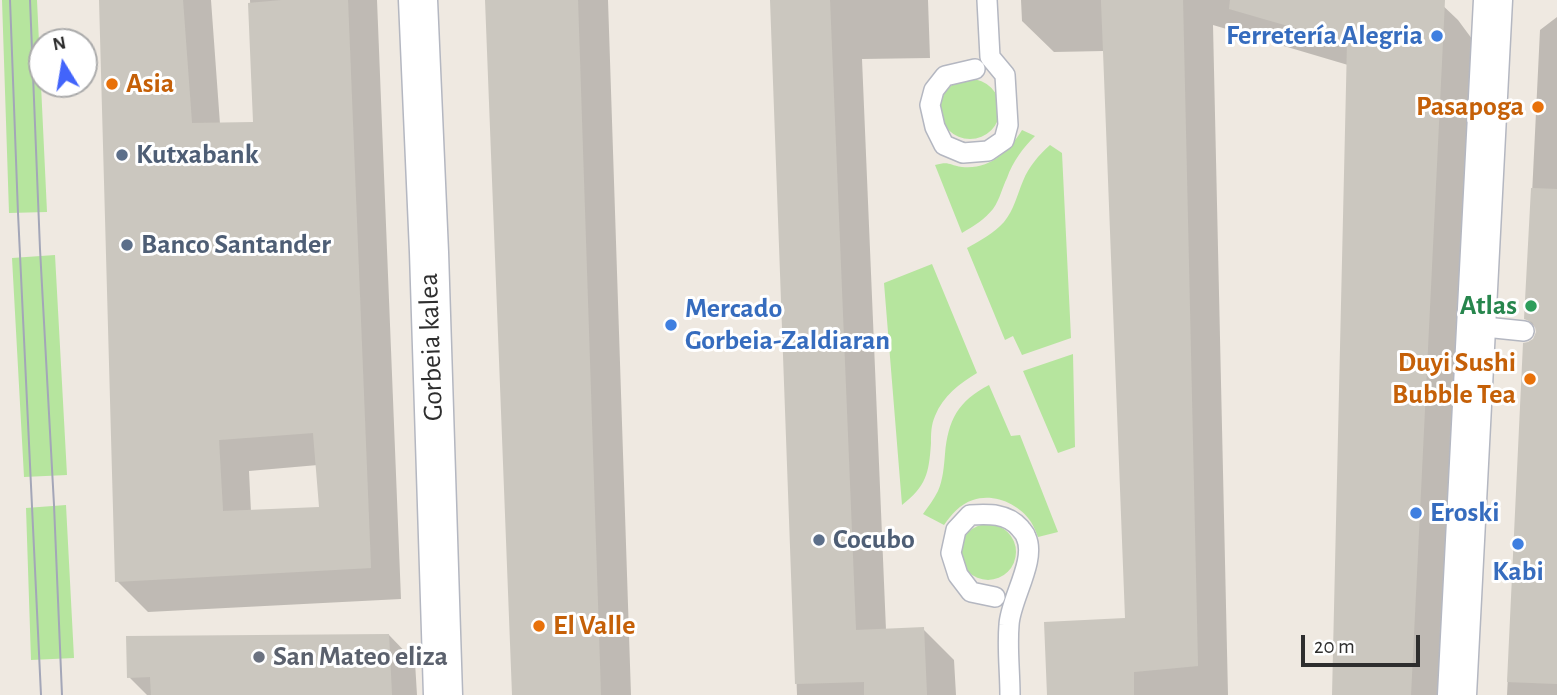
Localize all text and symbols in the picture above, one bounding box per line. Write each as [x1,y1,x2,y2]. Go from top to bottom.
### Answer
place label: Ferretería Alegria [1226,19,1423,53]
north arrow [28,28,98,98]
marker: Ferretería Alegria [1429,28,1445,44]
text: N [51,33,68,54]
place label: Asia [126,67,174,101]
marker: Asia [104,76,120,92]
place label: Pasapoga [1416,90,1524,124]
marker: Pasapoga [1530,99,1546,115]
place label: Kutxabank [136,138,259,172]
marker: Kutxabank [114,147,130,163]
place label: Banco Santander [141,228,331,262]
marker: Banco Santander [119,237,135,253]
street label: Gorbeia kalea [412,272,450,422]
place label: Atlas [1460,289,1517,323]
place label: Mercado Gorbeia-Zaldiaran [685,292,890,358]
marker: Atlas [1523,298,1539,314]
marker: Mercado Gorbeia-Zaldiaran [663,317,679,333]
place label: Duyi Sushi Bubble Tea [1392,346,1516,412]
marker: Duyi Sushi Bubble Tea [1522,371,1538,387]
place label: Eroski [1430,496,1499,530]
marker: Eroski [1408,505,1424,521]
place label: Cocubo [833,523,915,557]
marker: Cocubo [811,532,827,548]
marker: Kabi [1510,536,1526,552]
place label: Kabi [1492,555,1544,589]
place label: El Valle [553,609,635,643]
marker: El Valle [531,618,547,634]
scale bar [1305,622,1424,666]
text: 20 m [1314,636,1355,657]
place label: San Mateo eliza [273,640,448,674]
marker: San Mateo eliza [251,649,267,665]

